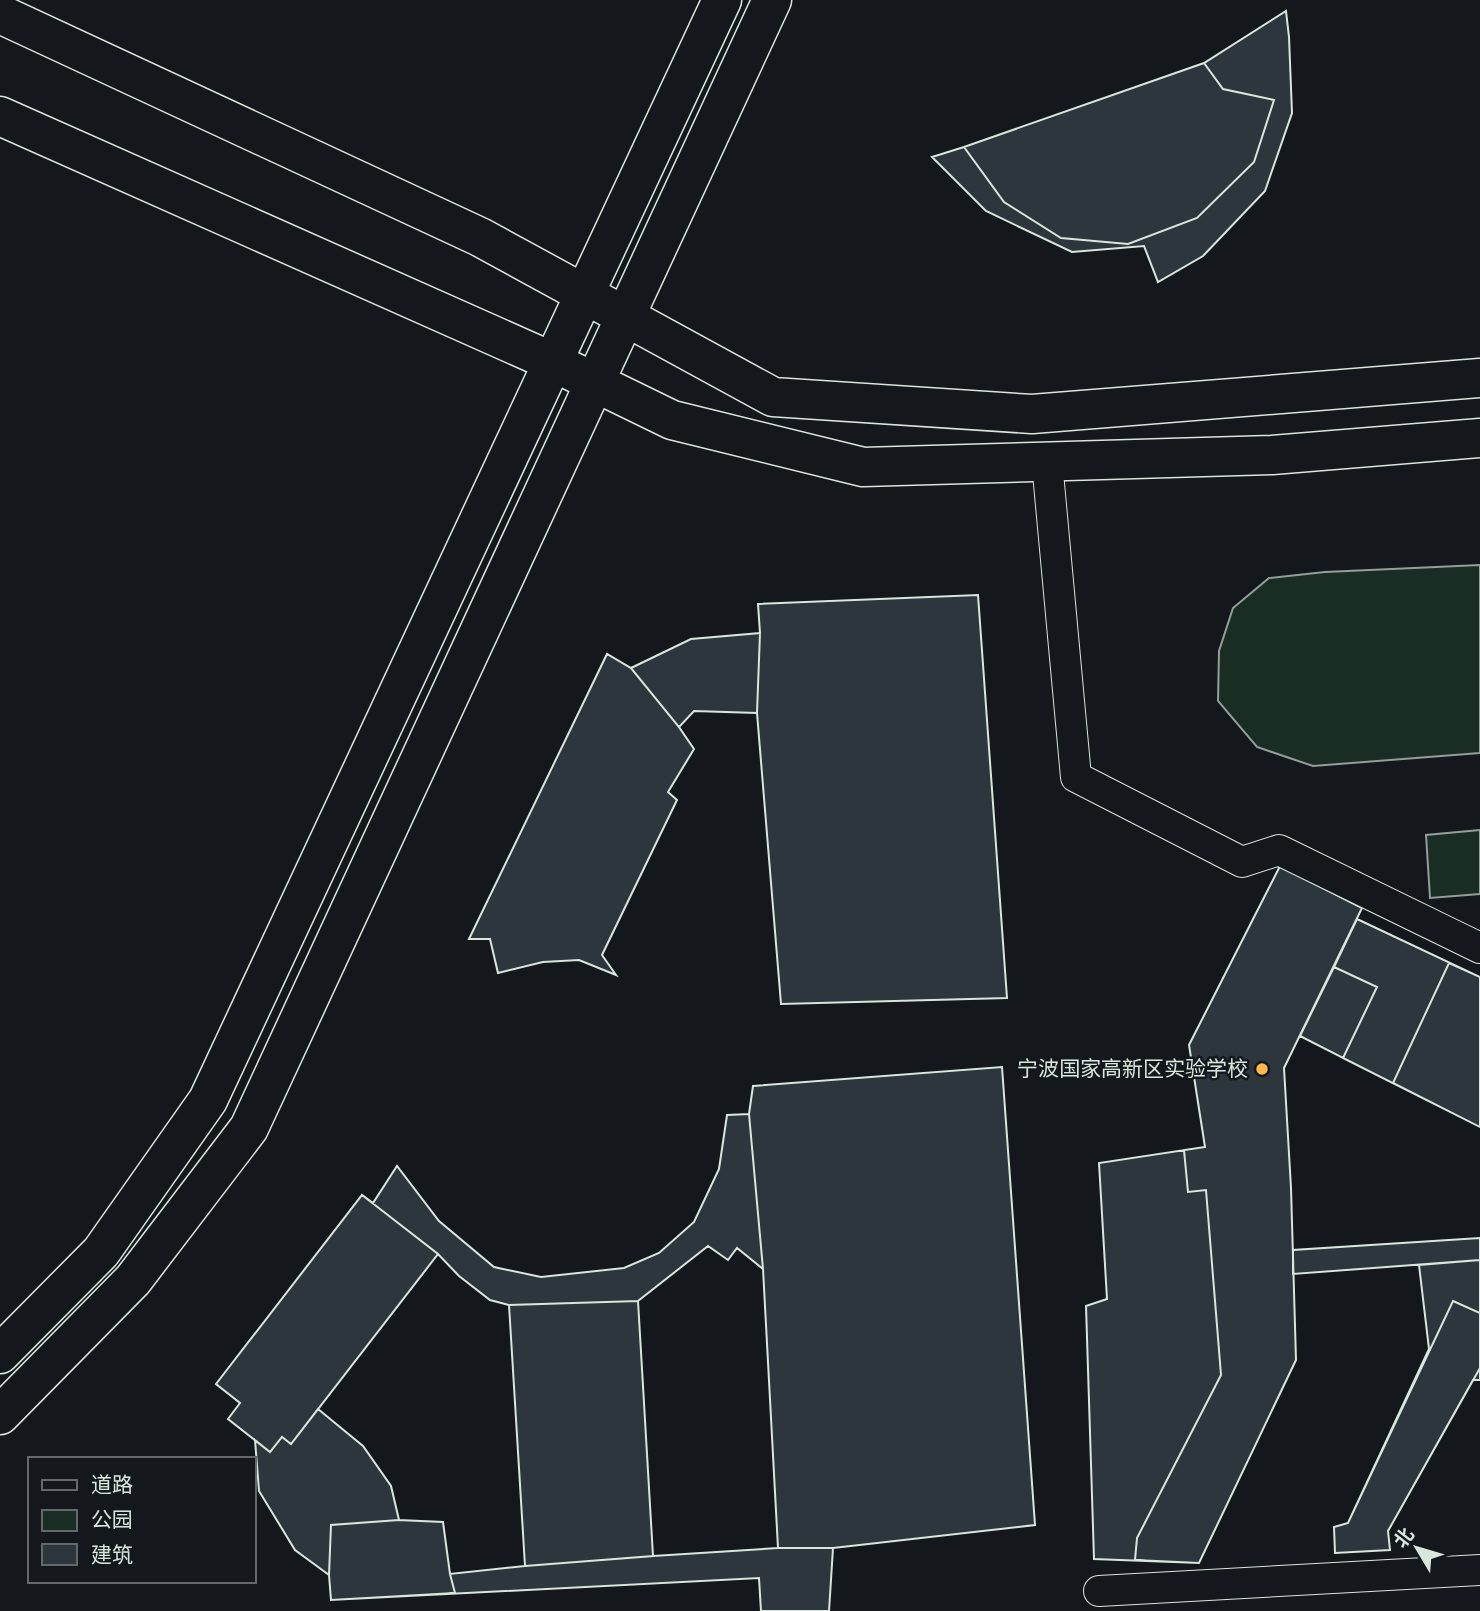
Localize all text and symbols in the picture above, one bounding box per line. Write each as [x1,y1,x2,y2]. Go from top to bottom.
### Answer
place label: 宁波国家高新区实验学校 [1017,1057,1248,1081]
marker: 宁波国家高新区实验学校 [1254,1061,1270,1077]
legend [28,1457,256,1583]
text: 道路 [91,1473,133,1497]
text: 公园 [91,1508,133,1532]
north arrow [1382,1513,1452,1583]
text: 北 [1389,1523,1418,1552]
text: 建筑 [91,1543,133,1567]

